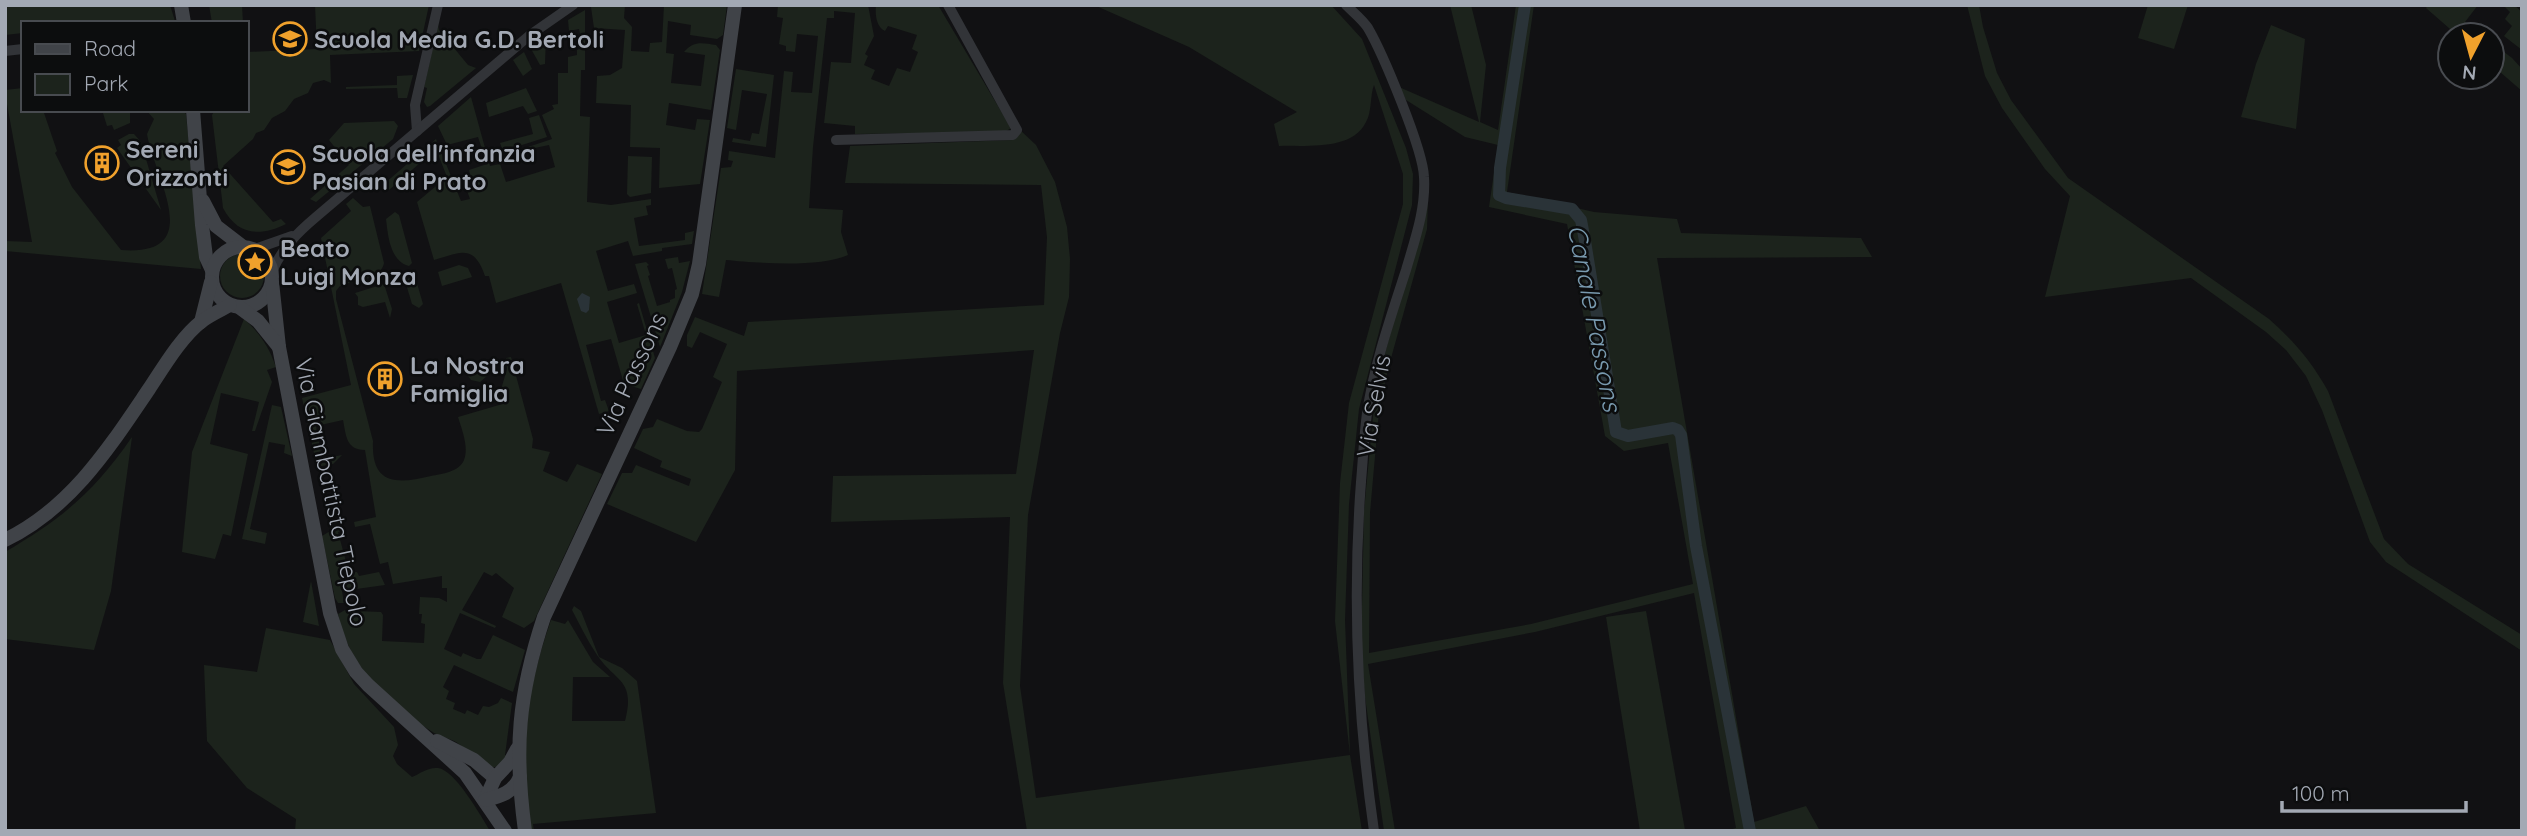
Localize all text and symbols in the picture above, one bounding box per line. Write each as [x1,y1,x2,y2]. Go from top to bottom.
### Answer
school or university icon: Scuola Media G.D. Bertoli [271,20,309,58]
legend [21,21,248,112]
north arrow [2436,21,2506,91]
place label: Scuola Media G.D. Bertoli [314,24,604,54]
text: Road [84,35,136,61]
text: N [2461,60,2477,86]
text: Park [84,70,128,96]
place label: Sereni Orizzonti [126,134,228,192]
place label: Scuola dell'infanzia Pasian di Prato [312,138,536,196]
building icon: Sereni Orizzonti [83,144,121,182]
school or university icon: Scuola dell'infanzia Pasian di Prato [269,148,307,186]
water label: Canale Passons [1561,222,1630,416]
place label: Beato Luigi Monza [280,233,417,291]
place icon: Beato Luigi Monza [236,243,274,281]
street label: Via Passons [589,307,673,441]
place label: La Nostra Famiglia [410,350,524,408]
street label: Via Selvis [1349,353,1397,459]
street label: Via Giambattista Tiepolo [289,355,375,629]
building icon: La Nostra Famiglia [366,360,404,398]
scale bar [2282,770,2466,814]
text: 100 m [2292,780,2350,806]

